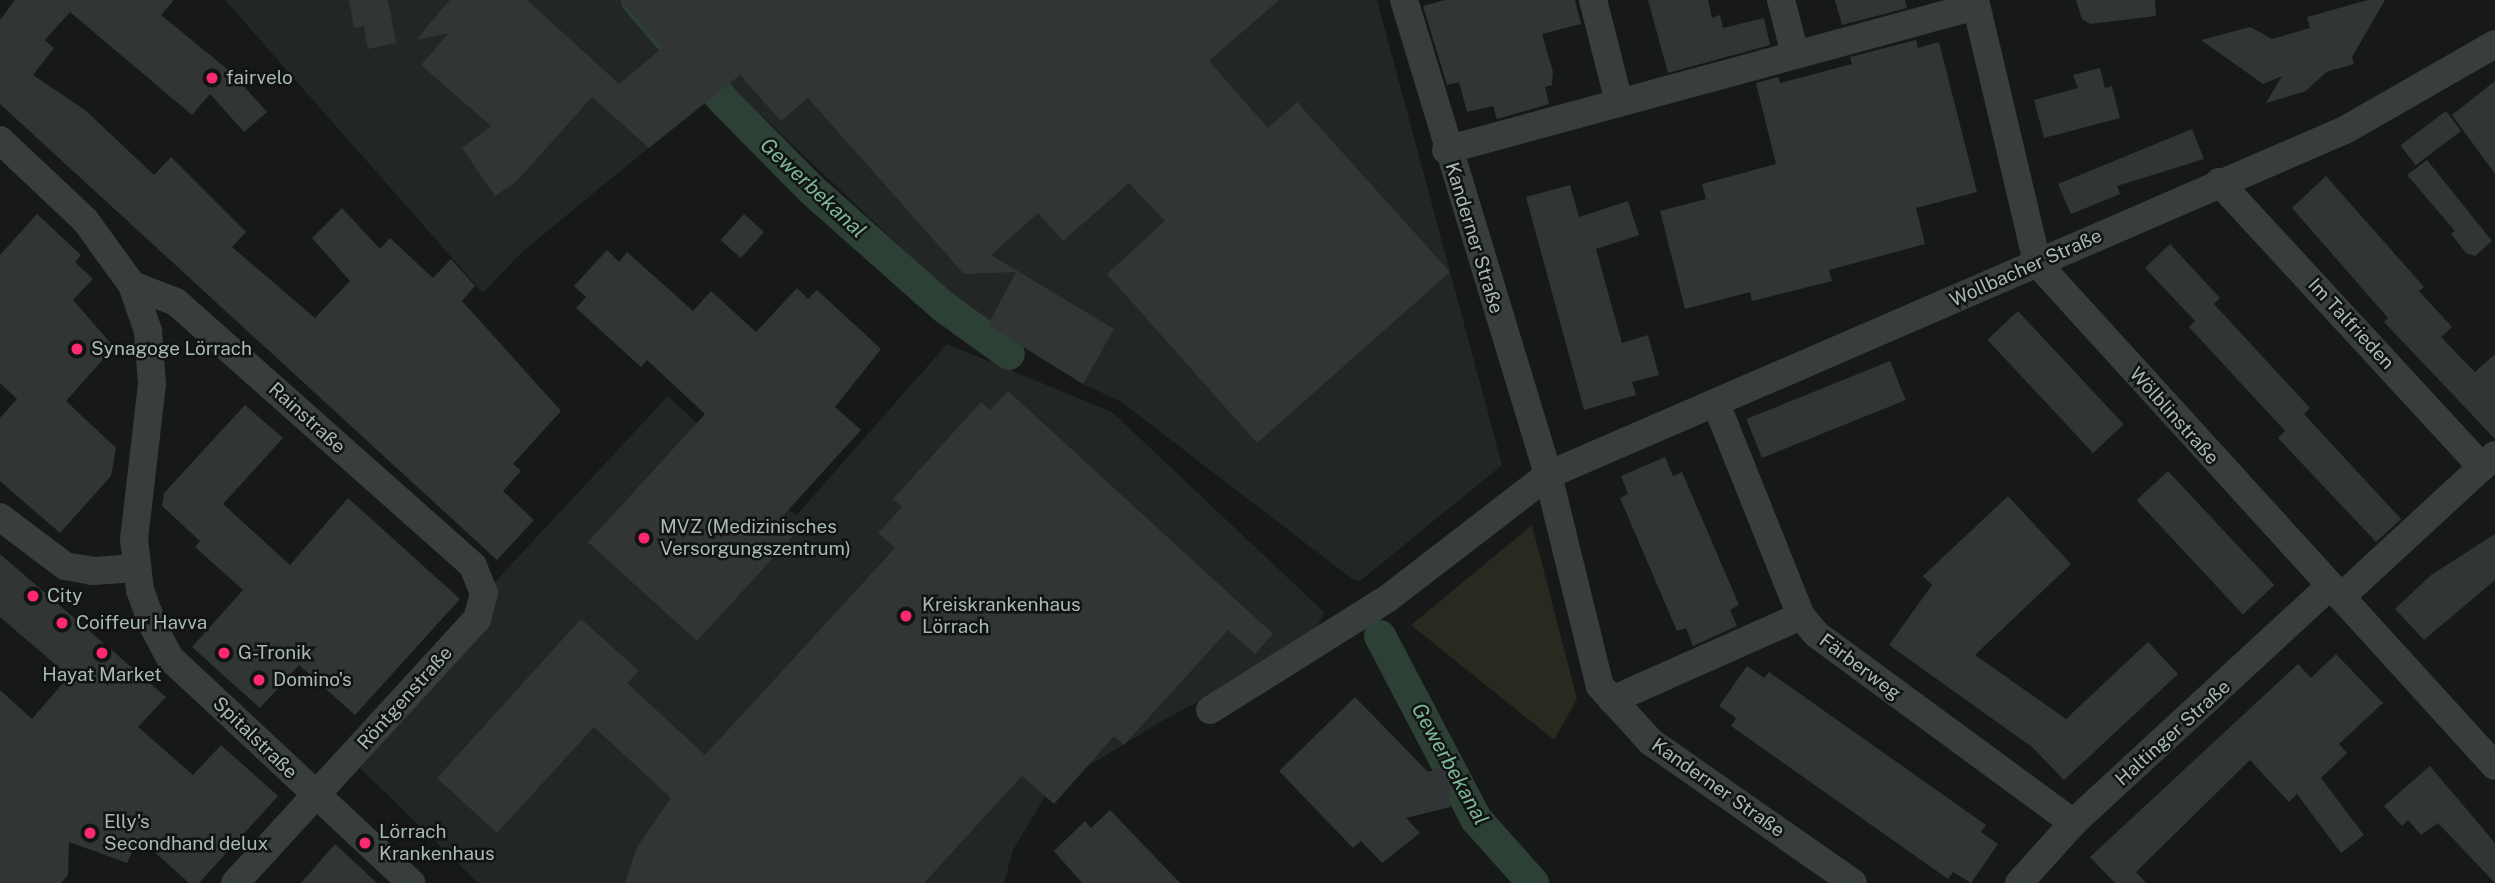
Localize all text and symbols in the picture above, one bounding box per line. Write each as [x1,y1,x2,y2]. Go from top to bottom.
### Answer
place label: fairvelo [226,67,293,89]
marker: fairvelo [204,70,220,86]
water label: Gewerbekanal [755,133,871,243]
street label: Kanderner Straße [1440,160,1508,316]
street label: Wollbacher Straße [1946,224,2106,312]
street label: Im Talfrieden [2303,274,2399,374]
place label: Synagoge Lörrach [91,338,252,360]
marker: Synagoge Lörrach [69,341,85,357]
street label: Wölblinstraße [2124,363,2224,469]
street label: Rainstraße [264,378,350,458]
place label: MVZ (Medizinisches Versorgungszentrum) [660,516,851,560]
marker: MVZ (Medizinisches Versorgungszentrum) [634,528,654,548]
place label: City [47,585,82,607]
marker: City [25,588,41,604]
place label: Kreiskrankenhaus Lörrach [922,594,1081,638]
marker: Kreiskrankenhaus Lörrach [896,606,916,626]
place label: Coiffeur Havva [76,612,207,634]
marker: Coiffeur Havva [54,615,70,631]
street label: Färberweg [1815,629,1905,705]
place label: G-Tronik [238,642,312,664]
street label: Röntgenstraße [353,642,457,754]
marker: Hayat Market [94,645,110,661]
marker: G-Tronik [216,645,232,661]
place label: Hayat Market [42,664,162,686]
place label: Domino's [273,669,351,691]
marker: Domino's [251,672,267,688]
street label: Haltinger Straße [2111,675,2235,791]
street label: Spitalstraße [208,692,302,784]
water label: Gewerbekanal [1406,699,1494,829]
street label: Kanderner Straße [1647,734,1789,842]
place label: Elly's Secondhand delux [104,811,269,855]
place label: Lörrach Krankenhaus [379,821,495,865]
marker: Elly's Secondhand delux [82,825,98,841]
marker: Lörrach Krankenhaus [357,835,373,851]

